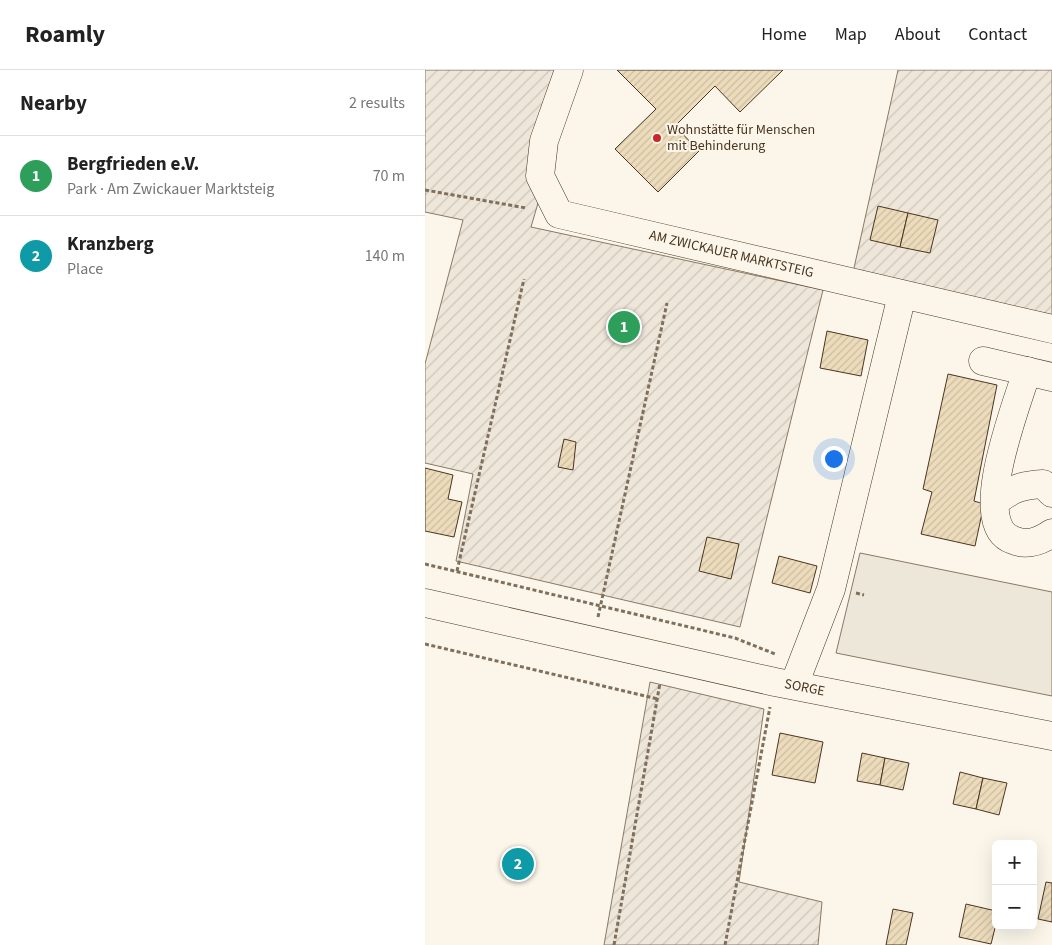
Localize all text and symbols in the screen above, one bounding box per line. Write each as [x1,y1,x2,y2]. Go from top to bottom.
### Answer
text: Roamly [25,17,105,52]
text: Home [761,22,807,47]
text: Map [835,22,867,47]
text: About [895,22,940,47]
text: Contact [968,22,1027,47]
text: Nearby [20,88,87,118]
text: 2 results [349,92,405,114]
place label: Wohnstätte für Menschen mit Behinderung [667,120,815,156]
marker: Wohnstätte für Menschen mit Behinderung [651,132,663,144]
text: Bergfrieden e.V. [67,151,199,178]
text: 1 [32,165,40,187]
text: 70 m [373,165,405,187]
text: Park · Am Zwickauer Marktsteig [67,178,274,200]
street label: AM ZWICKAUER MARKTSTEIG [647,225,816,283]
text: Kranzberg [67,231,154,258]
text: 2 [32,245,40,267]
text: 140 m [365,245,405,267]
text: Place [67,258,103,280]
pin: 1 [608,308,640,346]
your location [821,446,847,472]
street label: SORGE [783,674,827,701]
map controls [992,840,1037,930]
button: + [992,840,1037,885]
pin: 2 [502,845,534,883]
button: − [992,885,1037,930]

